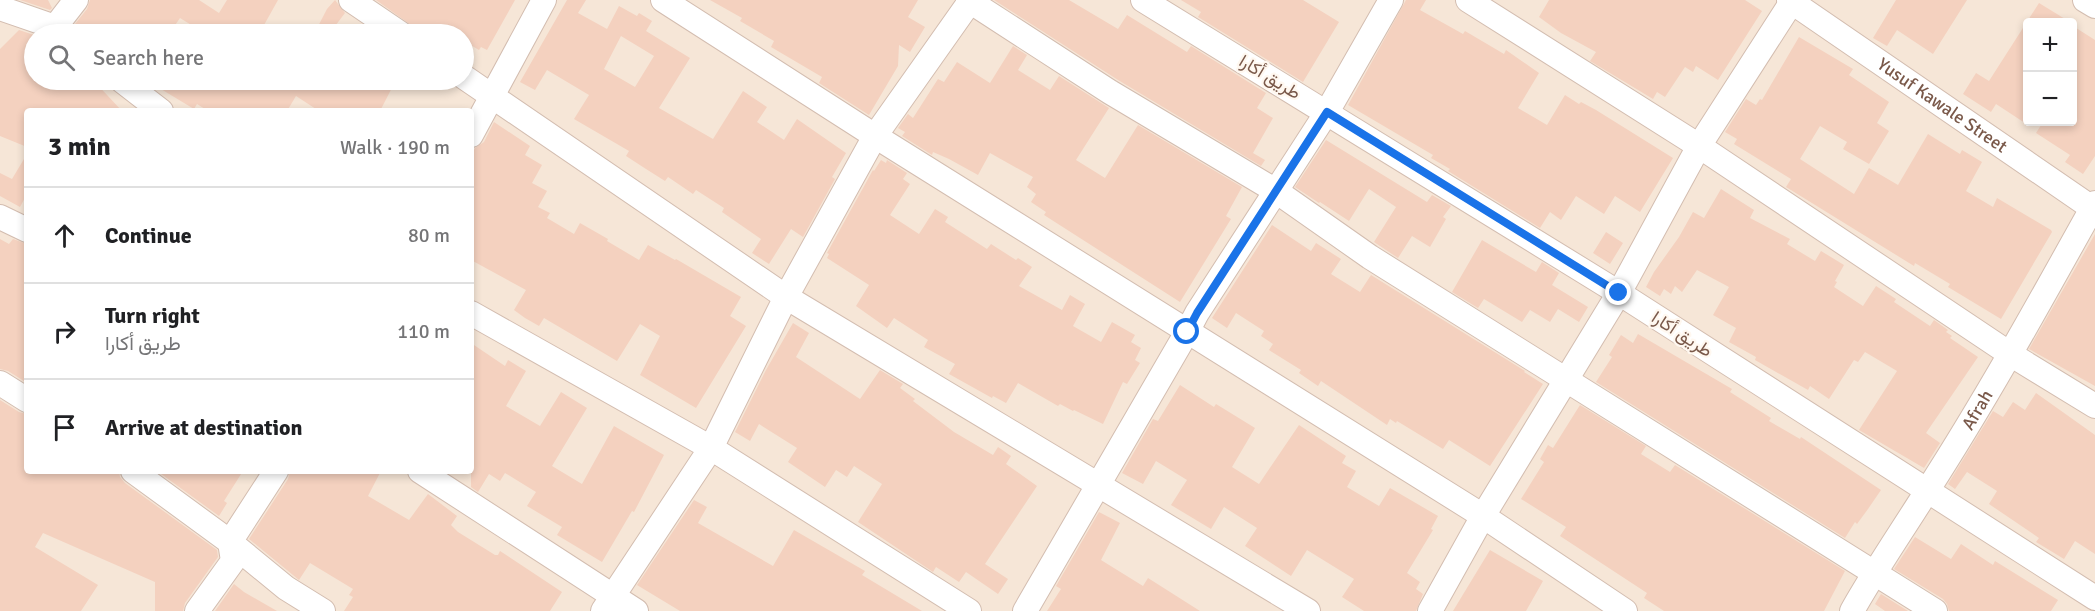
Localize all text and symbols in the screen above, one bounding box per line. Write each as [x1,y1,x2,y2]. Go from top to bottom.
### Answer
map controls [2023,18,2077,126]
button: + [2023,18,2077,72]
search box [24,24,474,90]
icon: search [45,41,78,74]
text: Search here [93,44,204,71]
street label: طريق أكارا [1235,50,1305,104]
street label: Yusuf Kawale Street [1873,53,2011,157]
button: − [2023,72,2077,126]
text: 3 min [48,131,111,163]
text: Walk · 190 m [340,135,450,160]
icon: ahead [48,219,81,252]
text: Continue [105,222,192,249]
text: 80 m [408,223,450,248]
route end [1605,279,1631,305]
text: Turn right [105,302,200,329]
street label: طريق أكارا [1647,306,1717,362]
icon: right [48,315,81,348]
route start [1173,318,1199,344]
text: 110 m [397,319,450,344]
text: طريق أكارا [105,331,181,356]
street label: Afrah [1957,386,1998,434]
icon: arrive [48,411,81,444]
text: Arrive at destination [105,414,302,441]

